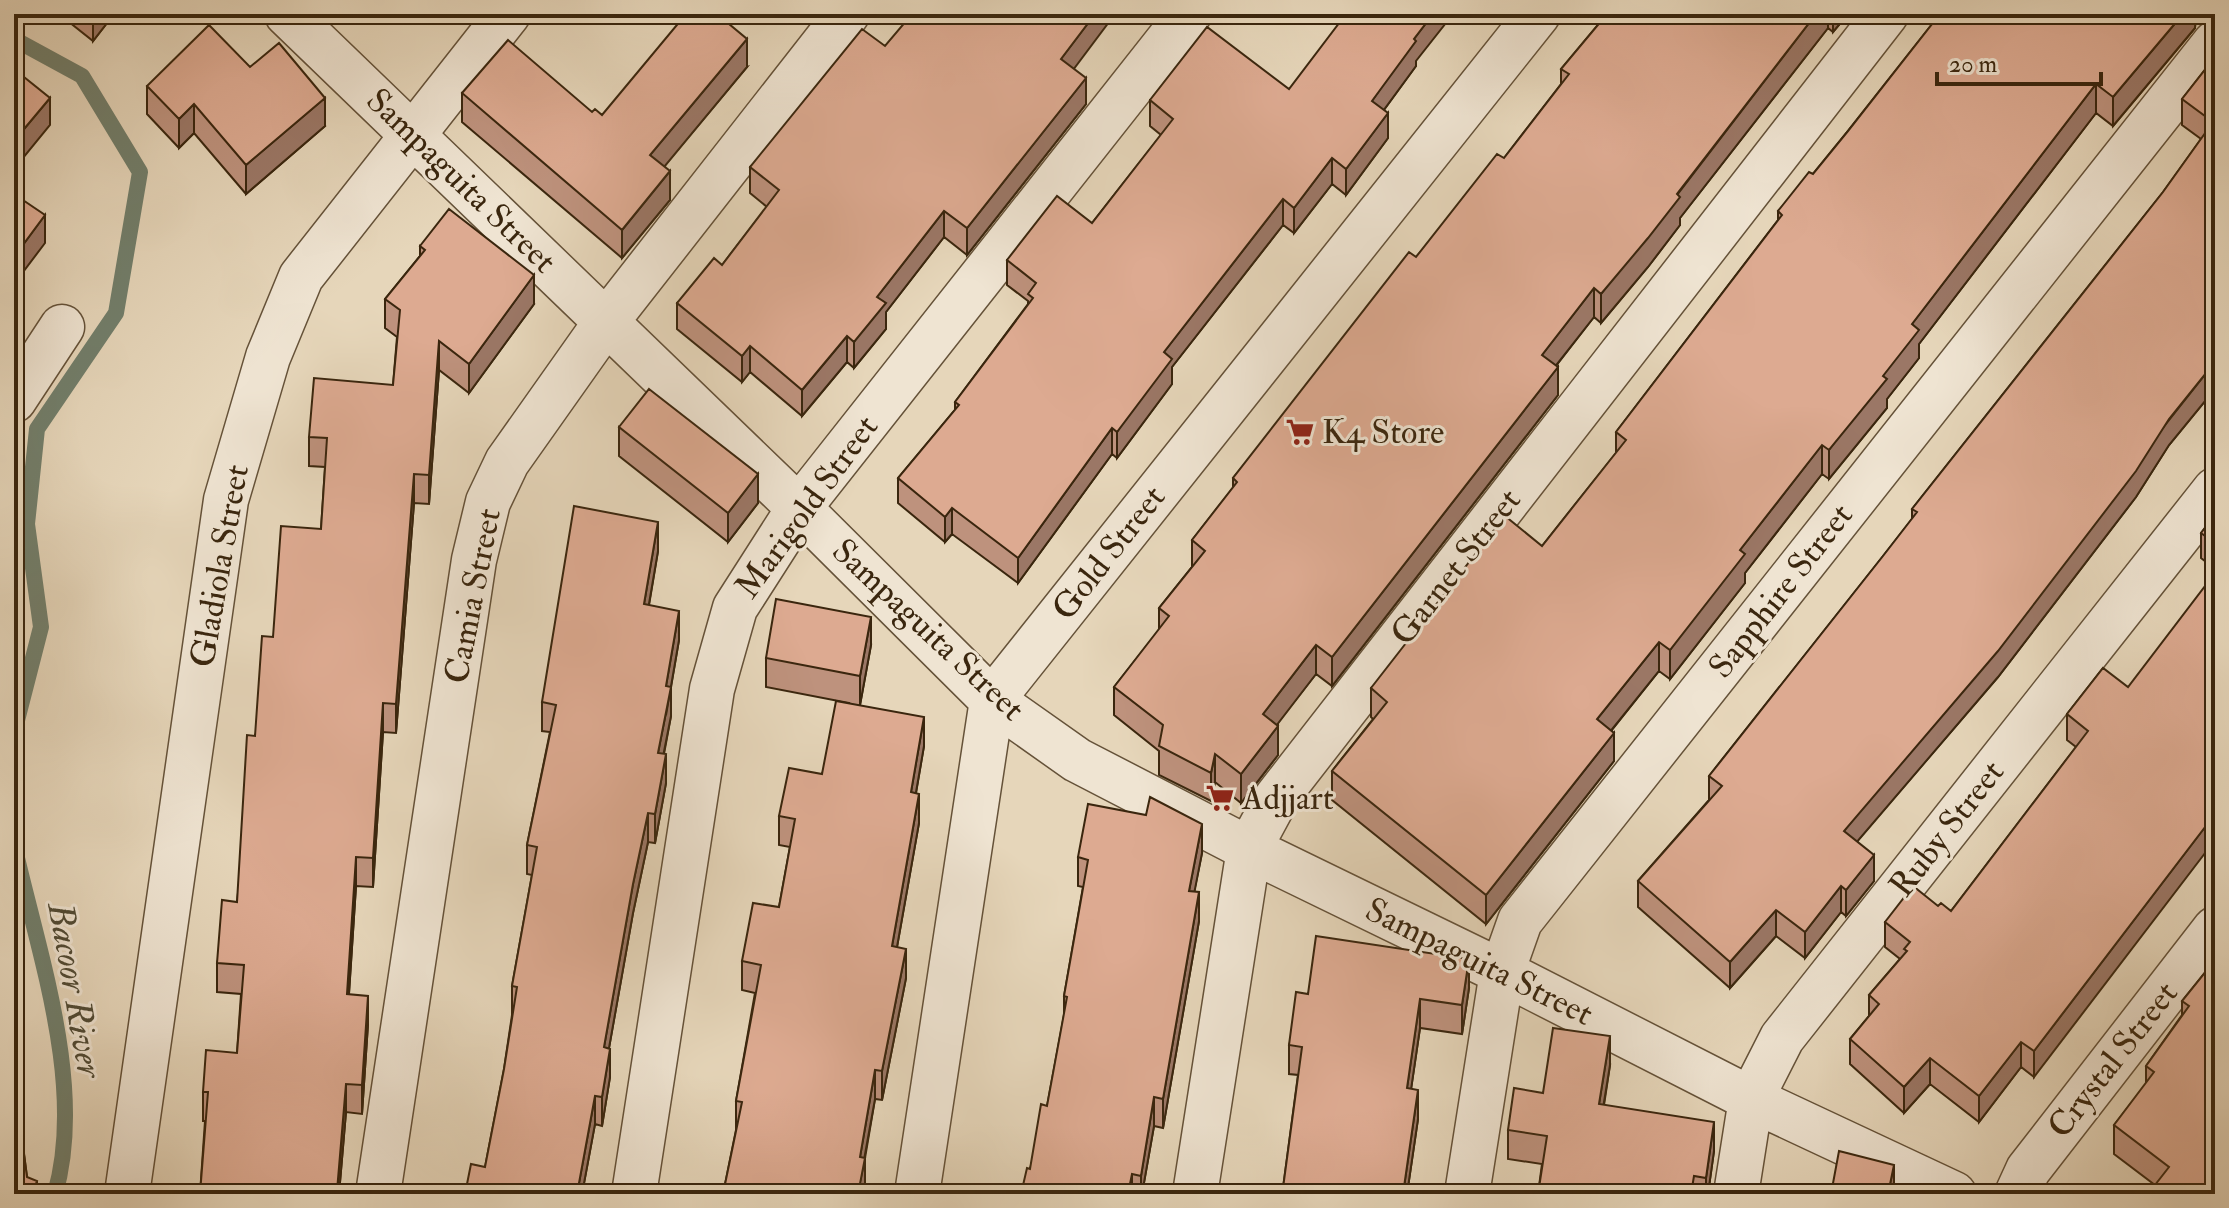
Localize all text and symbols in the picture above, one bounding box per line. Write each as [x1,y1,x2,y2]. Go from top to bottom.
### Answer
scale bar [1937,36,2101,86]
text: 20 m [1949,49,1998,80]
street label: Sampaguita Street [357,79,565,283]
street label: Marigold Street [726,407,888,607]
place label: K4 Store [1322,411,1444,454]
supermarket icon: K4 Store [1285,417,1315,447]
street label: Gladiola Street [181,461,259,671]
street label: Gold Street [1043,477,1175,629]
street label: Garnet Street [1381,480,1531,654]
street label: Sapphire Street [1699,495,1863,687]
street label: Camia Street [435,505,511,687]
street label: Sampaguita Street [823,530,1033,730]
street label: Ruby Street [1880,752,2014,906]
place label: Adjjart [1241,777,1334,820]
supermarket icon: Adjjart [1205,783,1235,813]
street label: Sampaguita Street [1358,888,1600,1036]
water label: Bacoor River [37,897,113,1082]
street label: Crystal Street [2039,973,2187,1147]

